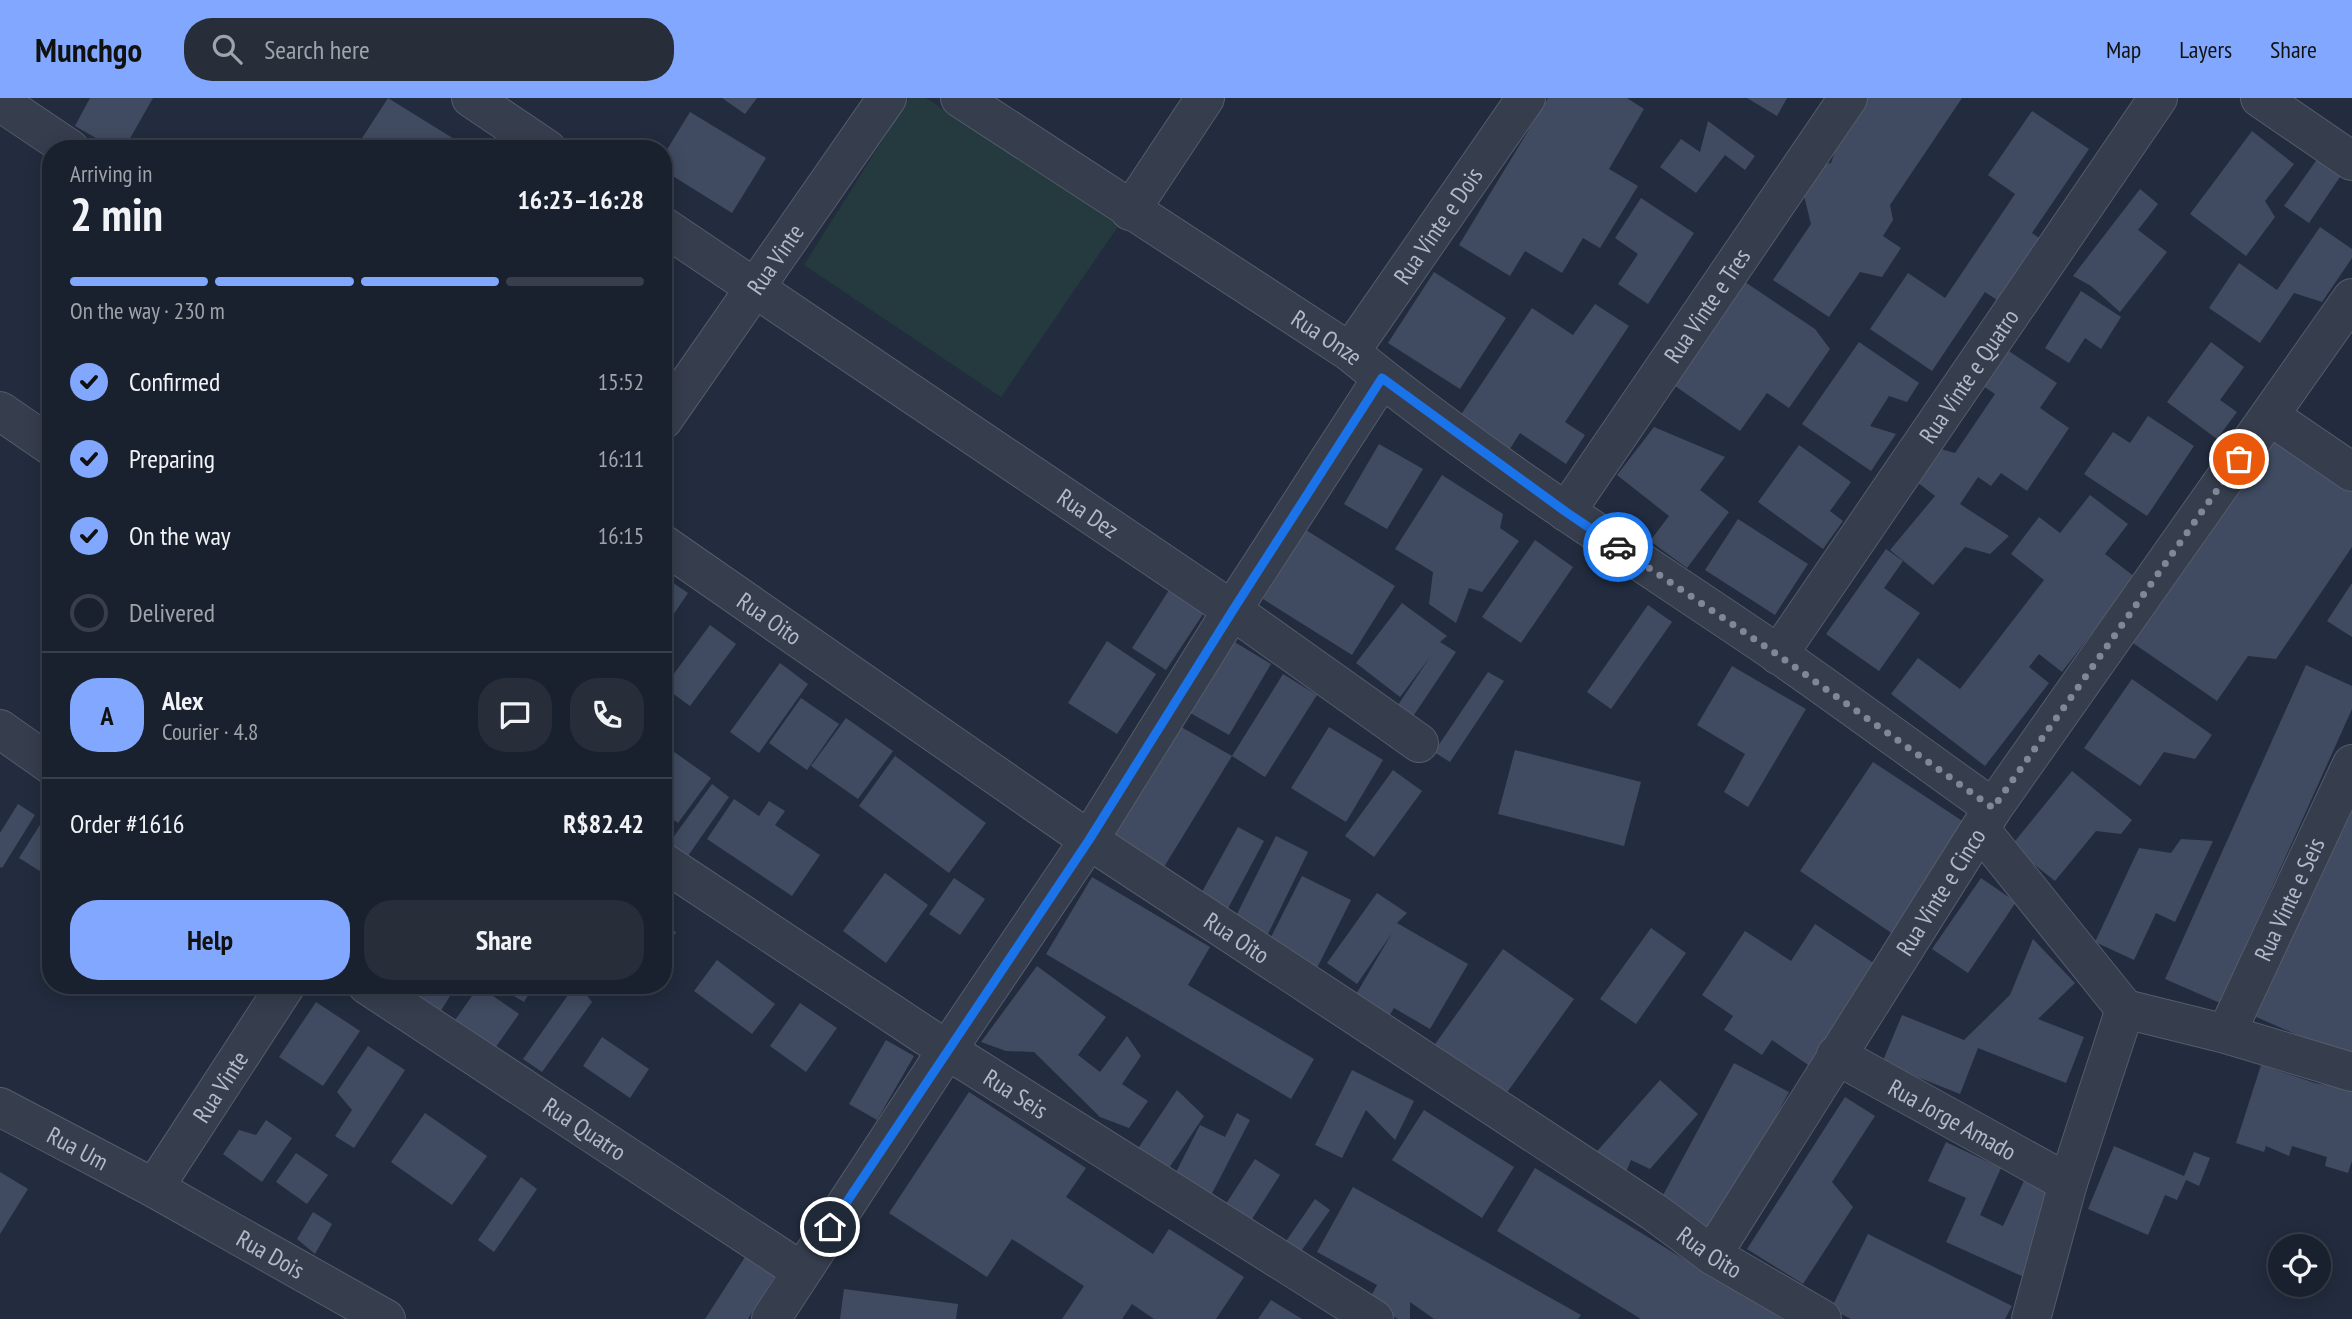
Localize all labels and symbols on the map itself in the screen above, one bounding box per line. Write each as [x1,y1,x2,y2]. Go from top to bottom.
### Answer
street label: Rua Vinte e Dois [1386,161,1489,290]
street label: Rua Vinte [740,218,810,301]
street label: Rua Vinte e Tres [1657,242,1757,369]
street label: Rua Onze [1286,303,1369,372]
street label: Rua Vinte e Quatro [1912,303,2025,449]
pin [2209,429,2269,489]
street label: Rua Dez [1052,481,1125,545]
courier [1583,512,1653,582]
street label: Rua Oito [731,585,808,651]
street label: Rua Vinte e Cinco [1889,822,1992,961]
street label: Rua Vinte e Seis [2247,832,2331,966]
street label: Rua Oito [1199,905,1276,970]
street label: Rua Vinte [185,1045,255,1128]
street label: Rua Seis [978,1062,1054,1125]
street label: Rua Jorge Amado [1883,1071,2022,1167]
street label: Rua Quatro [537,1090,632,1167]
street label: Rua Um [42,1119,114,1177]
pin [800,1197,860,1257]
street label: Rua Oito [1671,1219,1748,1285]
street label: Rua Dois [231,1222,310,1285]

